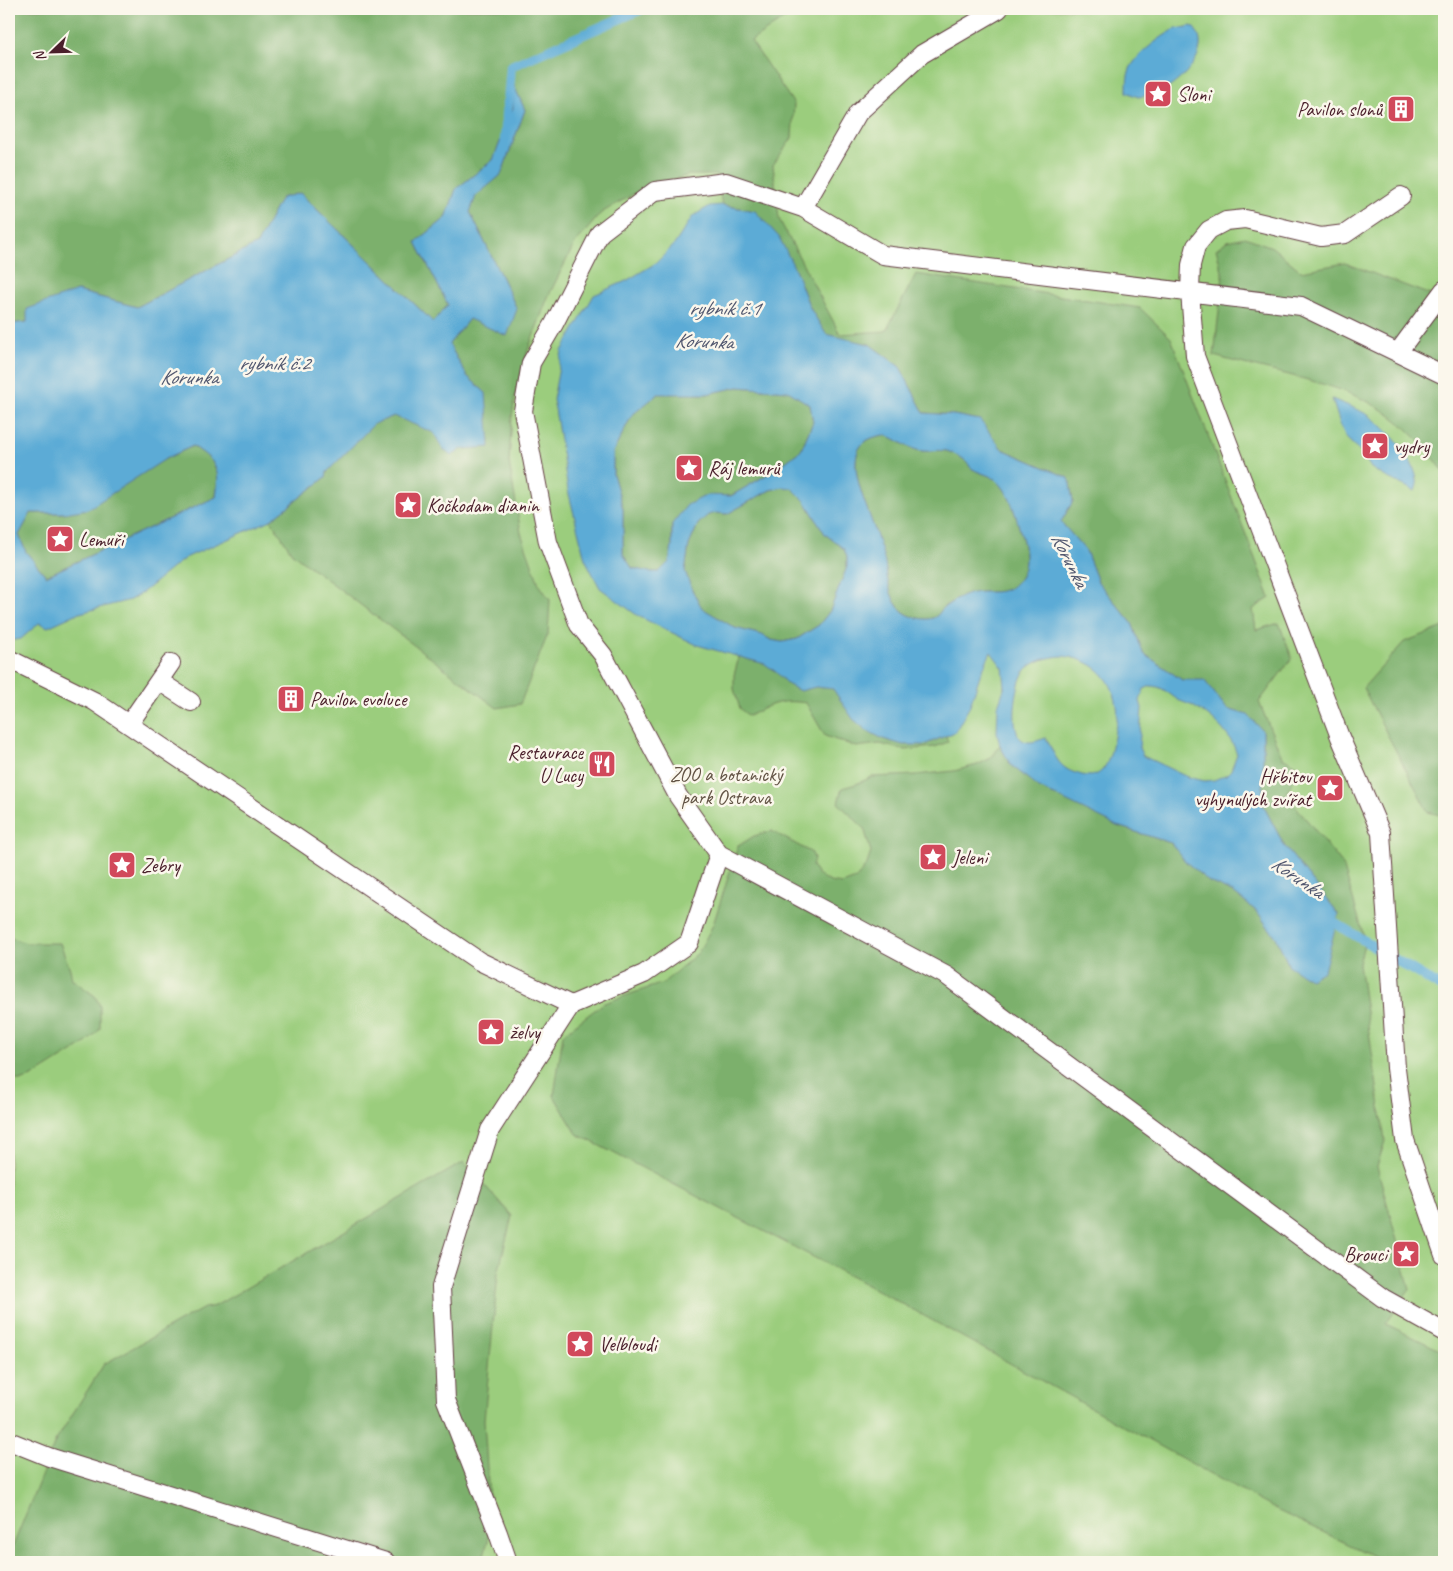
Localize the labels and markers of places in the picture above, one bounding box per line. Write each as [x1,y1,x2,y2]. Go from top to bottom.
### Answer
place icon: Sloni [1143,79,1173,109]
place label: Sloni [1177,82,1213,107]
building icon: Pavilon slonů [1386,94,1416,124]
place label: Pavilon slonů [1297,97,1384,122]
place icon: vydry [1360,431,1390,461]
place label: vydry [1394,434,1431,459]
place icon: Ráj lemurů [674,453,704,483]
place label: Ráj lemurů [708,456,781,481]
place icon: Kočkodam dianin [393,490,423,520]
place label: Kočkodam dianin [427,493,540,518]
place icon: Lemuři [45,524,75,554]
place label: Lemuři [79,527,126,552]
building icon: Pavilon evoluce [276,684,306,714]
place label: Pavilon evoluce [310,687,408,712]
place label: Restaurace U Lucy [508,740,584,788]
restaurant icon: Restaurace U Lucy [587,749,617,779]
place label: Hřbitov vyhynulých zvířat [1195,764,1313,812]
place icon: Hřbitov vyhynulých zvířat [1315,773,1345,803]
place icon: Jeleni [918,842,948,872]
place label: Jeleni [951,845,990,870]
place icon: Zebry [107,850,137,880]
place label: Zebry [141,853,182,878]
place icon: želvy [476,1017,506,1047]
place label: želvy [510,1020,542,1045]
place icon: Brouci [1391,1239,1421,1269]
place label: Brouci [1344,1242,1389,1267]
place icon: Velbloudi [565,1329,595,1359]
place label: Velbloudi [599,1332,659,1357]

